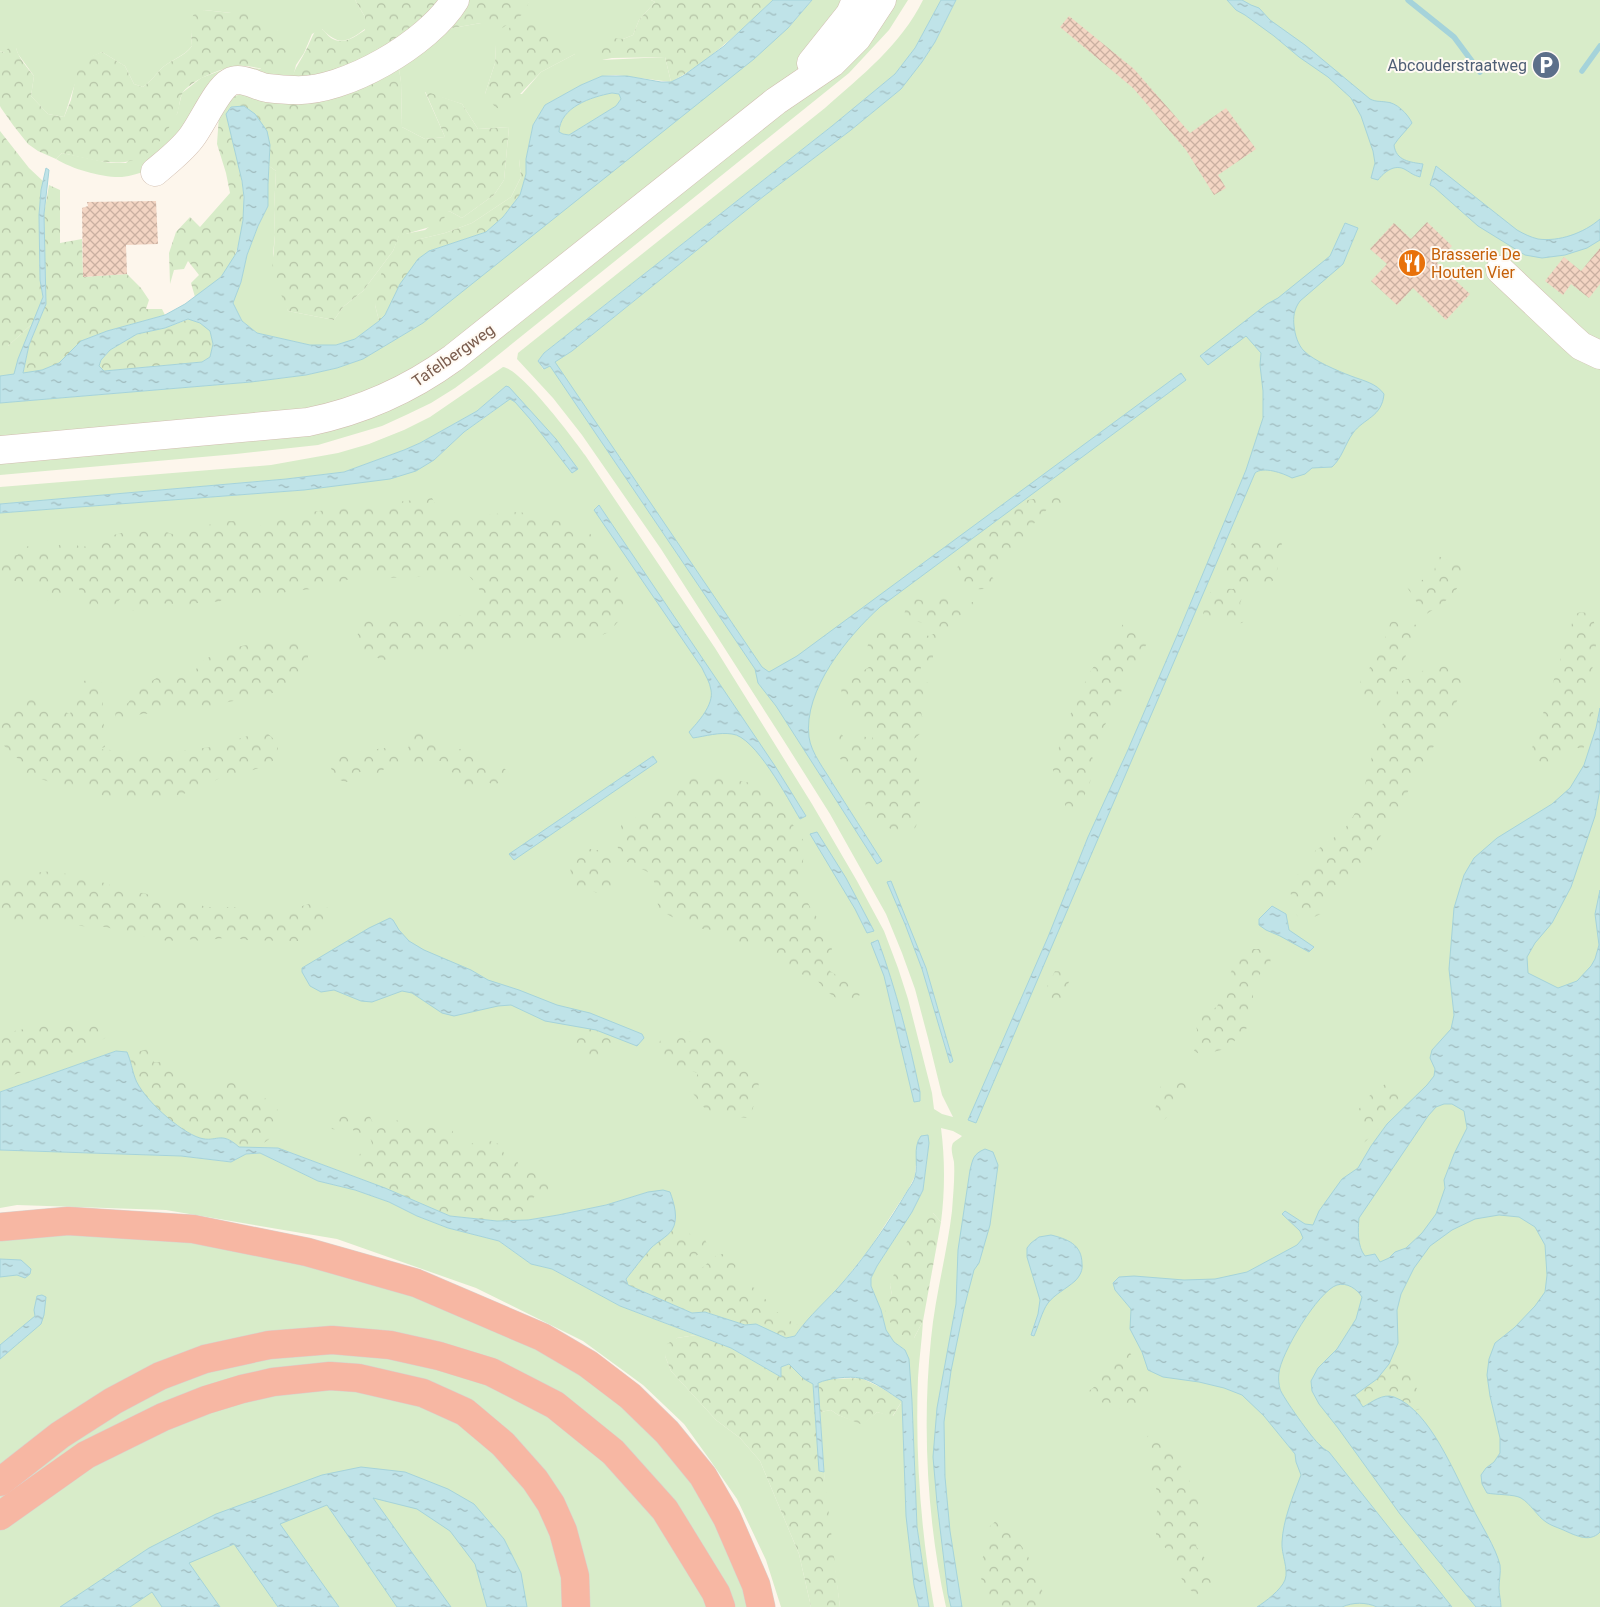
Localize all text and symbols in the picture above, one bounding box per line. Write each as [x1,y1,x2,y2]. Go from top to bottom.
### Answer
parking icon: Abcouderstraatweg [1531,50,1561,80]
place label: Abcouderstraatweg [1388,56,1527,75]
place label: Brasserie De Houten Vier [1431,245,1521,282]
restaurant icon: Brasserie De Houten Vier [1397,248,1427,278]
street label: Tafelbergweg [408,320,498,391]

